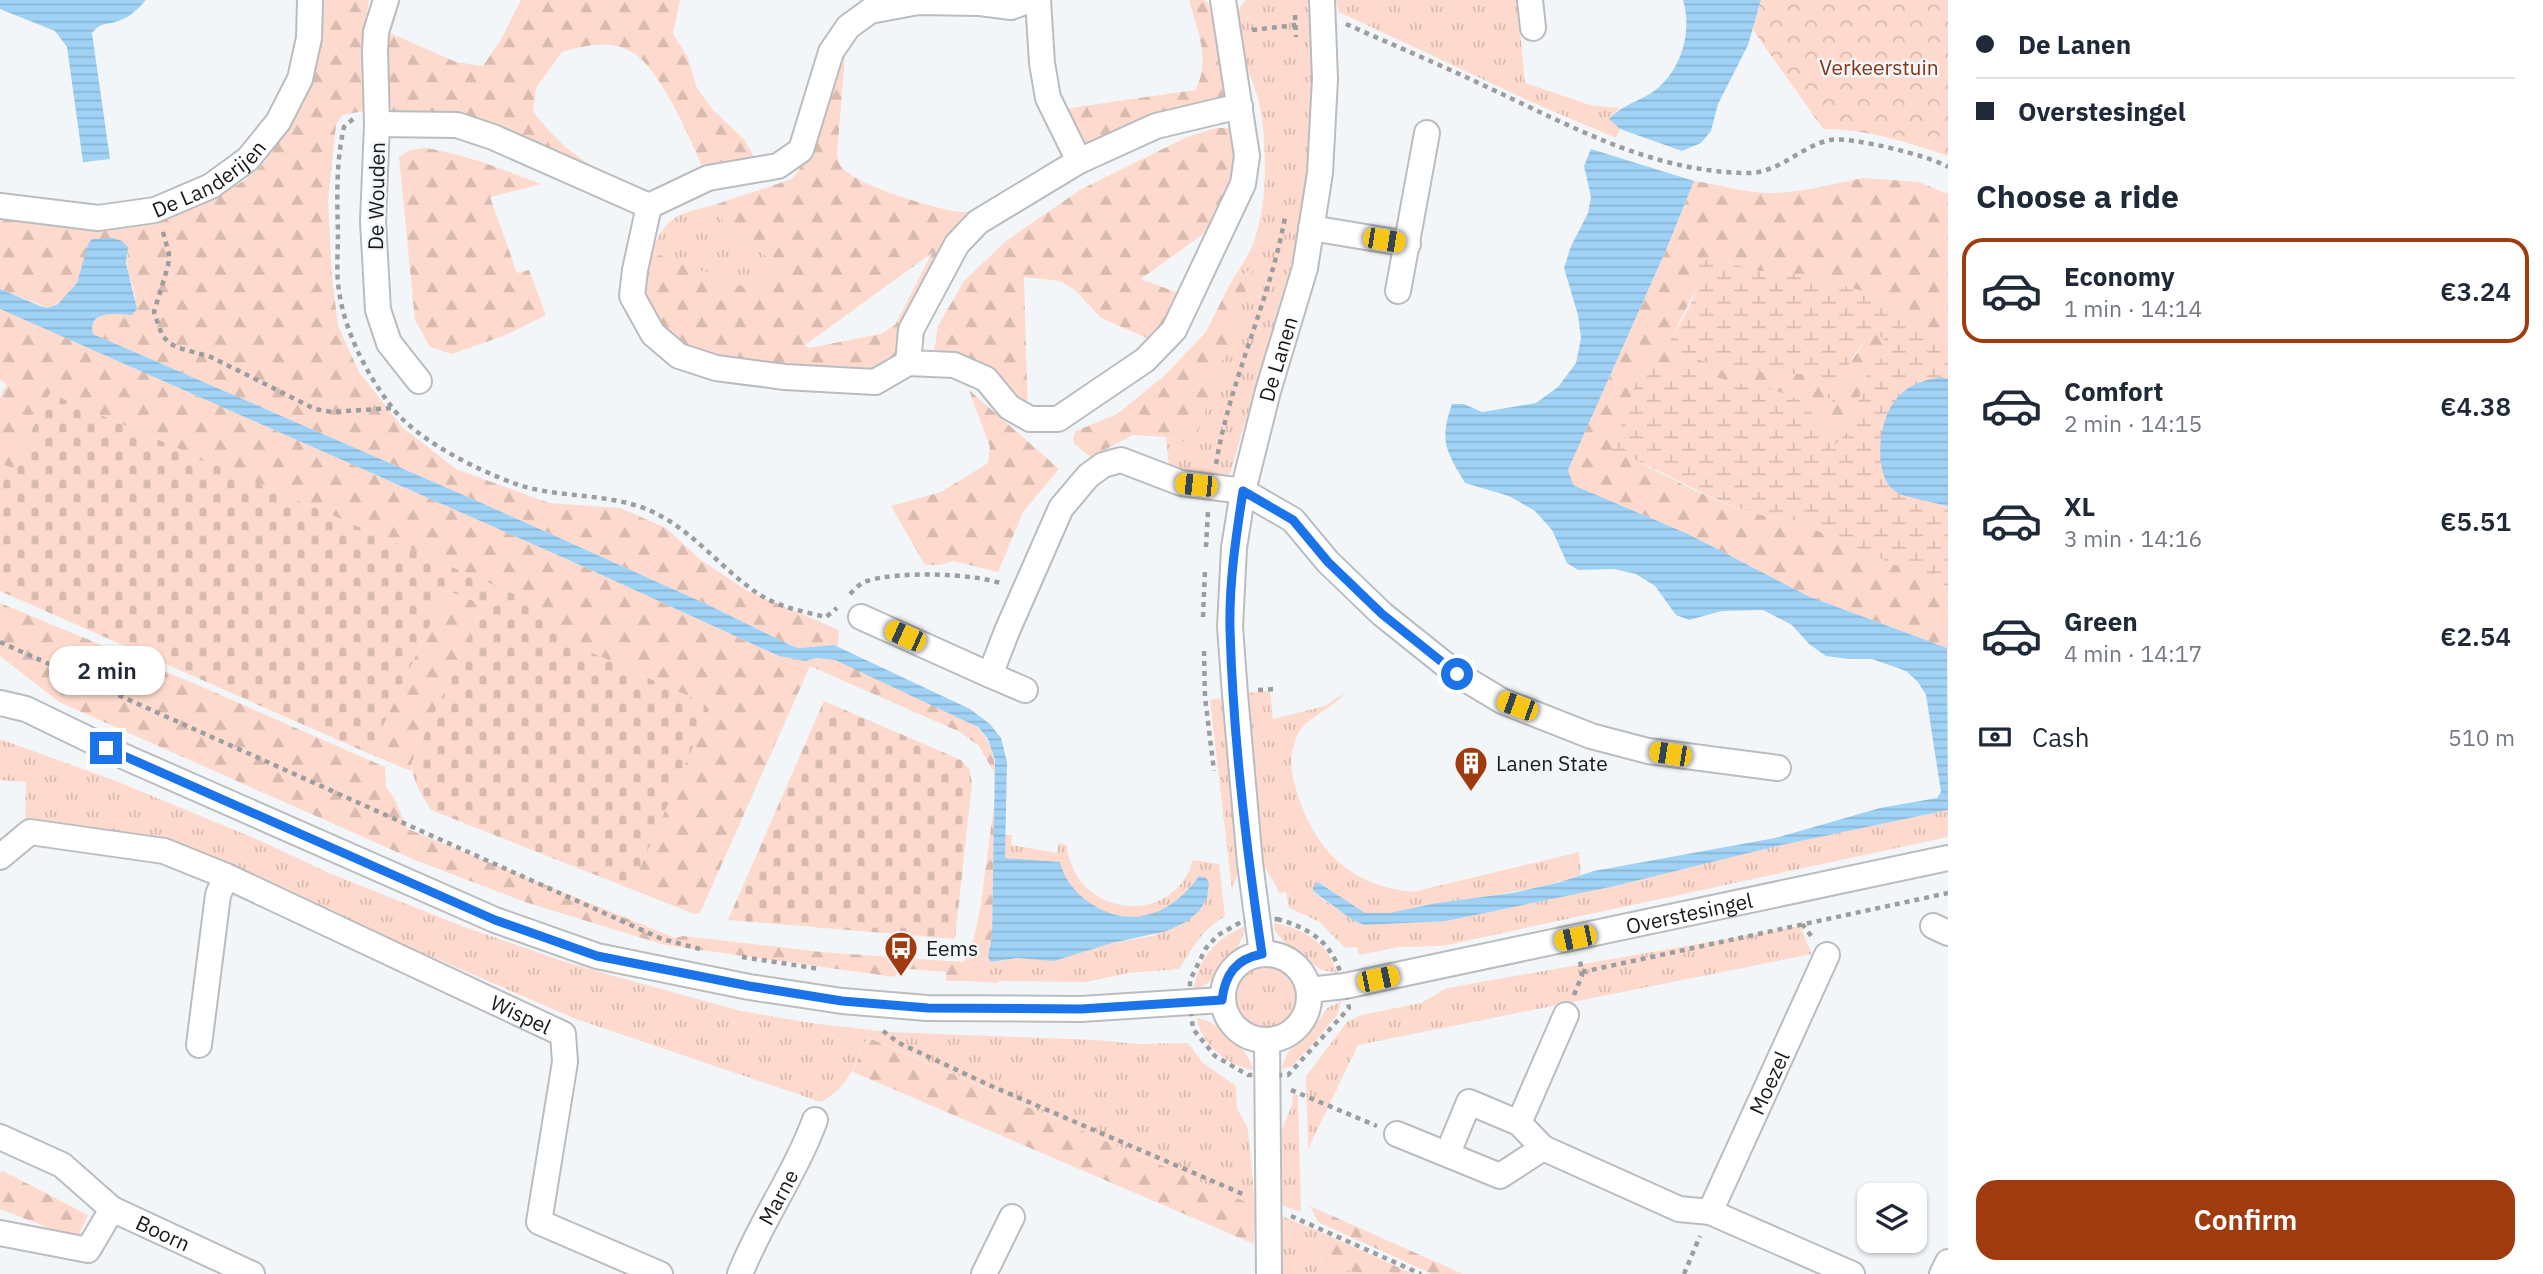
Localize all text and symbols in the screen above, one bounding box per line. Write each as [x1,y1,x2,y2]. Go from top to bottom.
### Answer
text: De Lanen [2018,27,2131,61]
park label: Verkeerstuin [1819,53,1939,81]
text: Overstesingel [2018,94,2186,128]
street label: De Landerijen [148,134,272,224]
street label: De Wouden [361,142,391,250]
text: Choose a ride [1976,175,2179,217]
car [1362,226,1407,254]
icon: car [1980,259,2043,322]
text: Economy [2064,259,2175,293]
text: €3.24 [2440,274,2511,308]
text: 1 min · 14:14 [2064,293,2202,323]
street label: De Lanen [1252,313,1304,404]
icon: car [1980,374,2043,437]
text: Comfort [2064,374,2163,408]
text: €4.38 [2440,389,2511,423]
text: 2 min · 14:15 [2064,408,2202,438]
car [1175,472,1218,498]
icon: car [1980,489,2043,552]
text: XL [2064,489,2095,523]
text: €5.51 [2440,504,2511,538]
text: 3 min · 14:16 [2064,523,2202,553]
icon: car [1980,604,2043,667]
text: Green [2064,604,2138,638]
car [882,618,929,654]
text: €2.54 [2440,619,2511,653]
text: 4 min · 14:17 [2064,638,2202,668]
callout: 2 min [48,646,164,696]
text: 2 min [77,655,137,685]
route start [1441,658,1473,690]
car [1494,689,1541,723]
icon: cash [1976,718,2014,756]
text: Cash [2032,720,2089,754]
text: 510 m [2448,722,2515,752]
route end [90,732,122,764]
car [1648,740,1693,768]
building icon: Lanen State [1452,744,1490,793]
place label: Lanen State [1496,749,1608,777]
street label: Overstesingel [1623,886,1755,940]
car [1553,923,1598,953]
bus stop icon: Eems [882,929,920,978]
place label: Eems [926,934,978,962]
car [1356,964,1401,994]
street label: Wispel [486,988,556,1041]
street label: Moezel [1742,1046,1796,1119]
street label: Marne [752,1164,804,1230]
button: Confirm [1976,1180,2515,1260]
map controls [1857,1183,1927,1253]
button: layers [1857,1183,1927,1253]
street label: Boorn [131,1208,195,1257]

